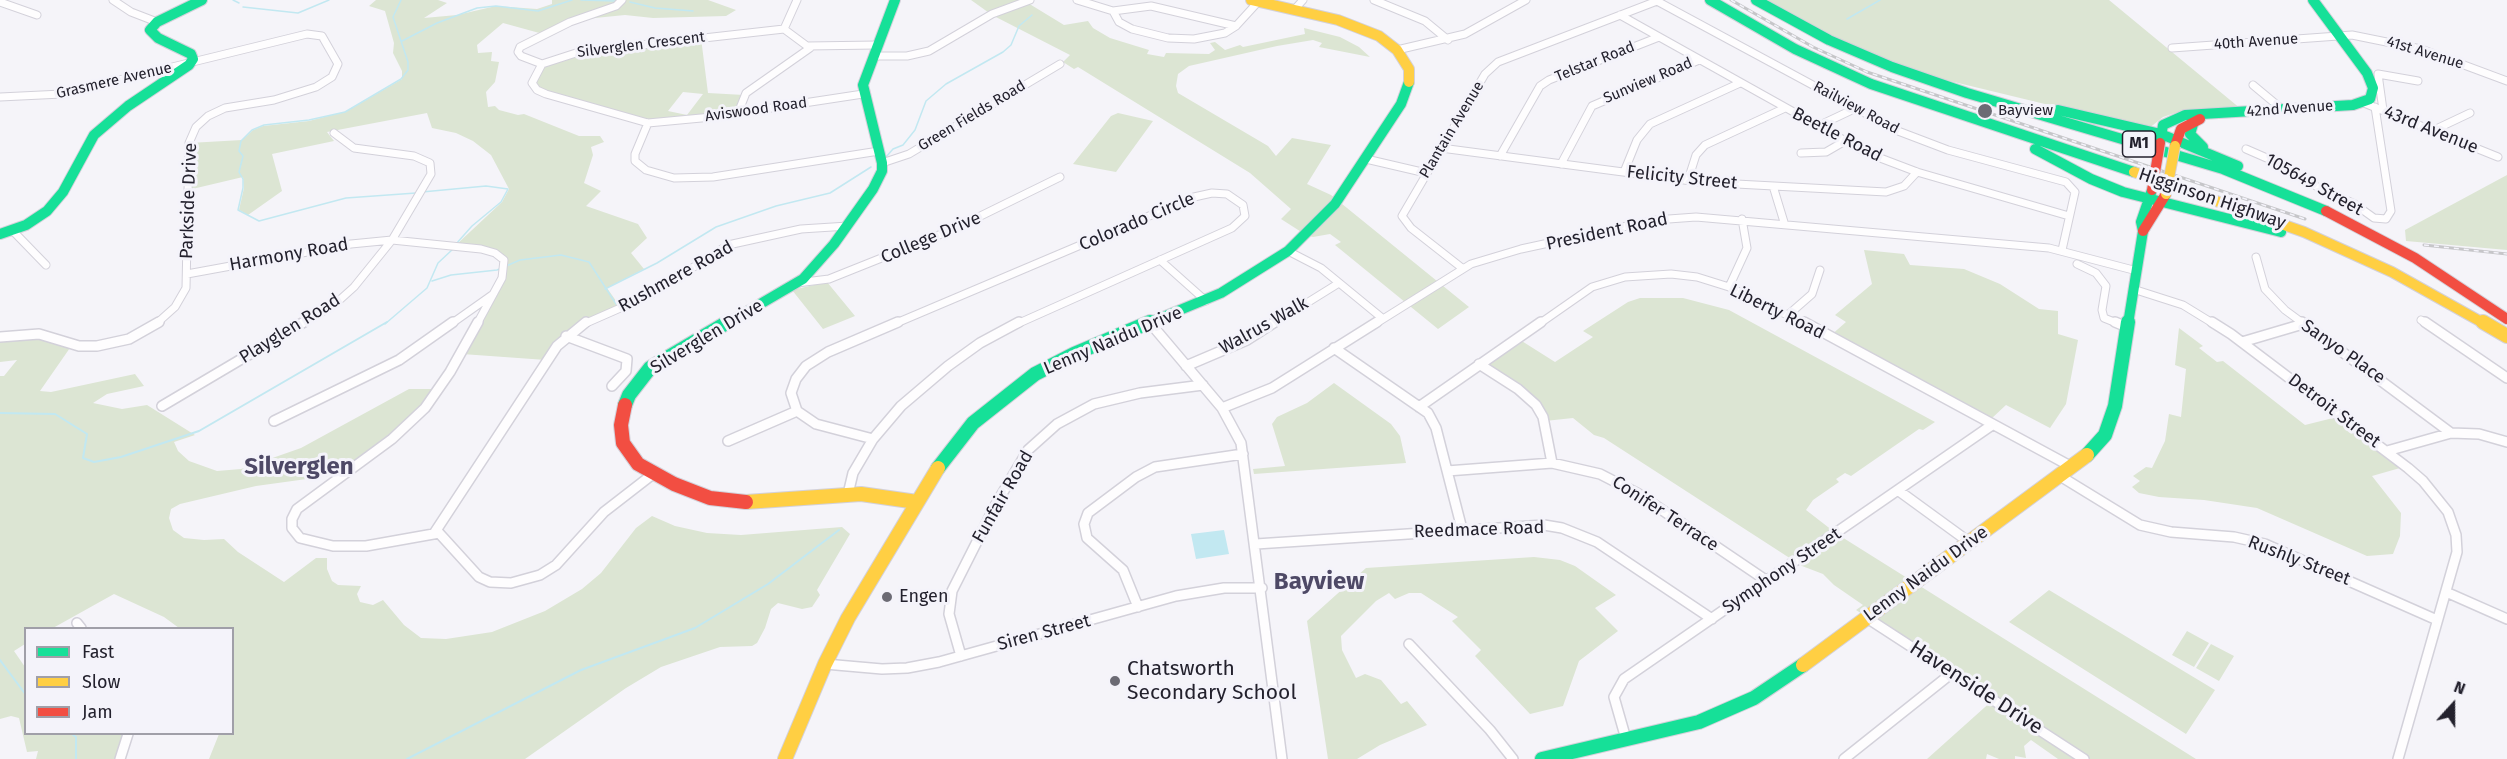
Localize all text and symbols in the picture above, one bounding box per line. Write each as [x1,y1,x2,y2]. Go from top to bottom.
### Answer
street label: Silverglen Crescent [576,28,706,62]
street label: 40th Avenue [2213,30,2299,54]
street label: 41st Avenue [2384,33,2466,73]
street label: Telstar Road [1553,38,1637,86]
street label: Sunview Road [1601,54,1695,108]
street label: Grasmere Avenue [54,59,174,103]
street label: Green Fields Road [915,77,1029,155]
street label: Plantain Avenue [1416,78,1488,182]
street label: Railview Road [1810,78,1902,138]
street label: Aviswood Road [704,94,808,126]
street label: 42nd Avenue [2246,97,2334,121]
street label: 43rd Avenue [2381,101,2481,159]
marker: Bayview [1976,102,1994,120]
place label: Bayview [1998,102,2053,120]
street label: Beetle Road [1788,103,1886,167]
road number: M1 [2122,131,2156,157]
street label: Parkside Drive [176,142,202,260]
street label: 105649 Street [2261,149,2367,221]
street label: Felicity Street [1626,161,1738,195]
street label: Higginson Highway [2136,164,2288,234]
street label: Colorado Circle [1076,188,1198,256]
street label: College Drive [878,207,984,269]
street label: President Road [1544,209,1670,255]
street label: Harmony Road [228,234,350,276]
street label: Rushmere Road [615,237,737,317]
street label: Liberty Road [1726,280,1828,344]
street label: Playglen Road [236,289,344,369]
street label: Walrus Walk [1216,293,1312,359]
street label: Silverglen Drive [647,295,767,379]
street label: Lenny Naidu Drive [1041,302,1185,380]
street label: Sanyo Place [2297,315,2389,389]
street label: Detroit Street [2284,369,2384,453]
street label: Funfair Road [968,447,1038,547]
district label: Silverglen [244,453,354,481]
street label: Conifer Terrace [1608,472,1722,556]
street label: Reedmace Road [1413,517,1545,543]
street label: Lenny Naidu Drive [1860,522,1992,626]
street label: Symphony Street [1719,523,1845,619]
street label: Rushly Street [2245,532,2353,590]
district label: Bayview [1274,568,1364,596]
place label: Engen [899,586,948,608]
marker: Engen [880,590,894,604]
street label: Siren Street [995,610,1093,656]
legend [24,627,234,735]
street label: Havenside Drive [1905,636,2047,740]
text: Fast [82,641,114,663]
place label: Chatsworth Secondary School [1127,656,1297,706]
text: Slow [82,671,120,693]
marker: Chatsworth Secondary School [1108,674,1122,688]
north arrow [2423,675,2483,735]
text: N [2451,677,2468,698]
text: Jam [82,701,113,723]

